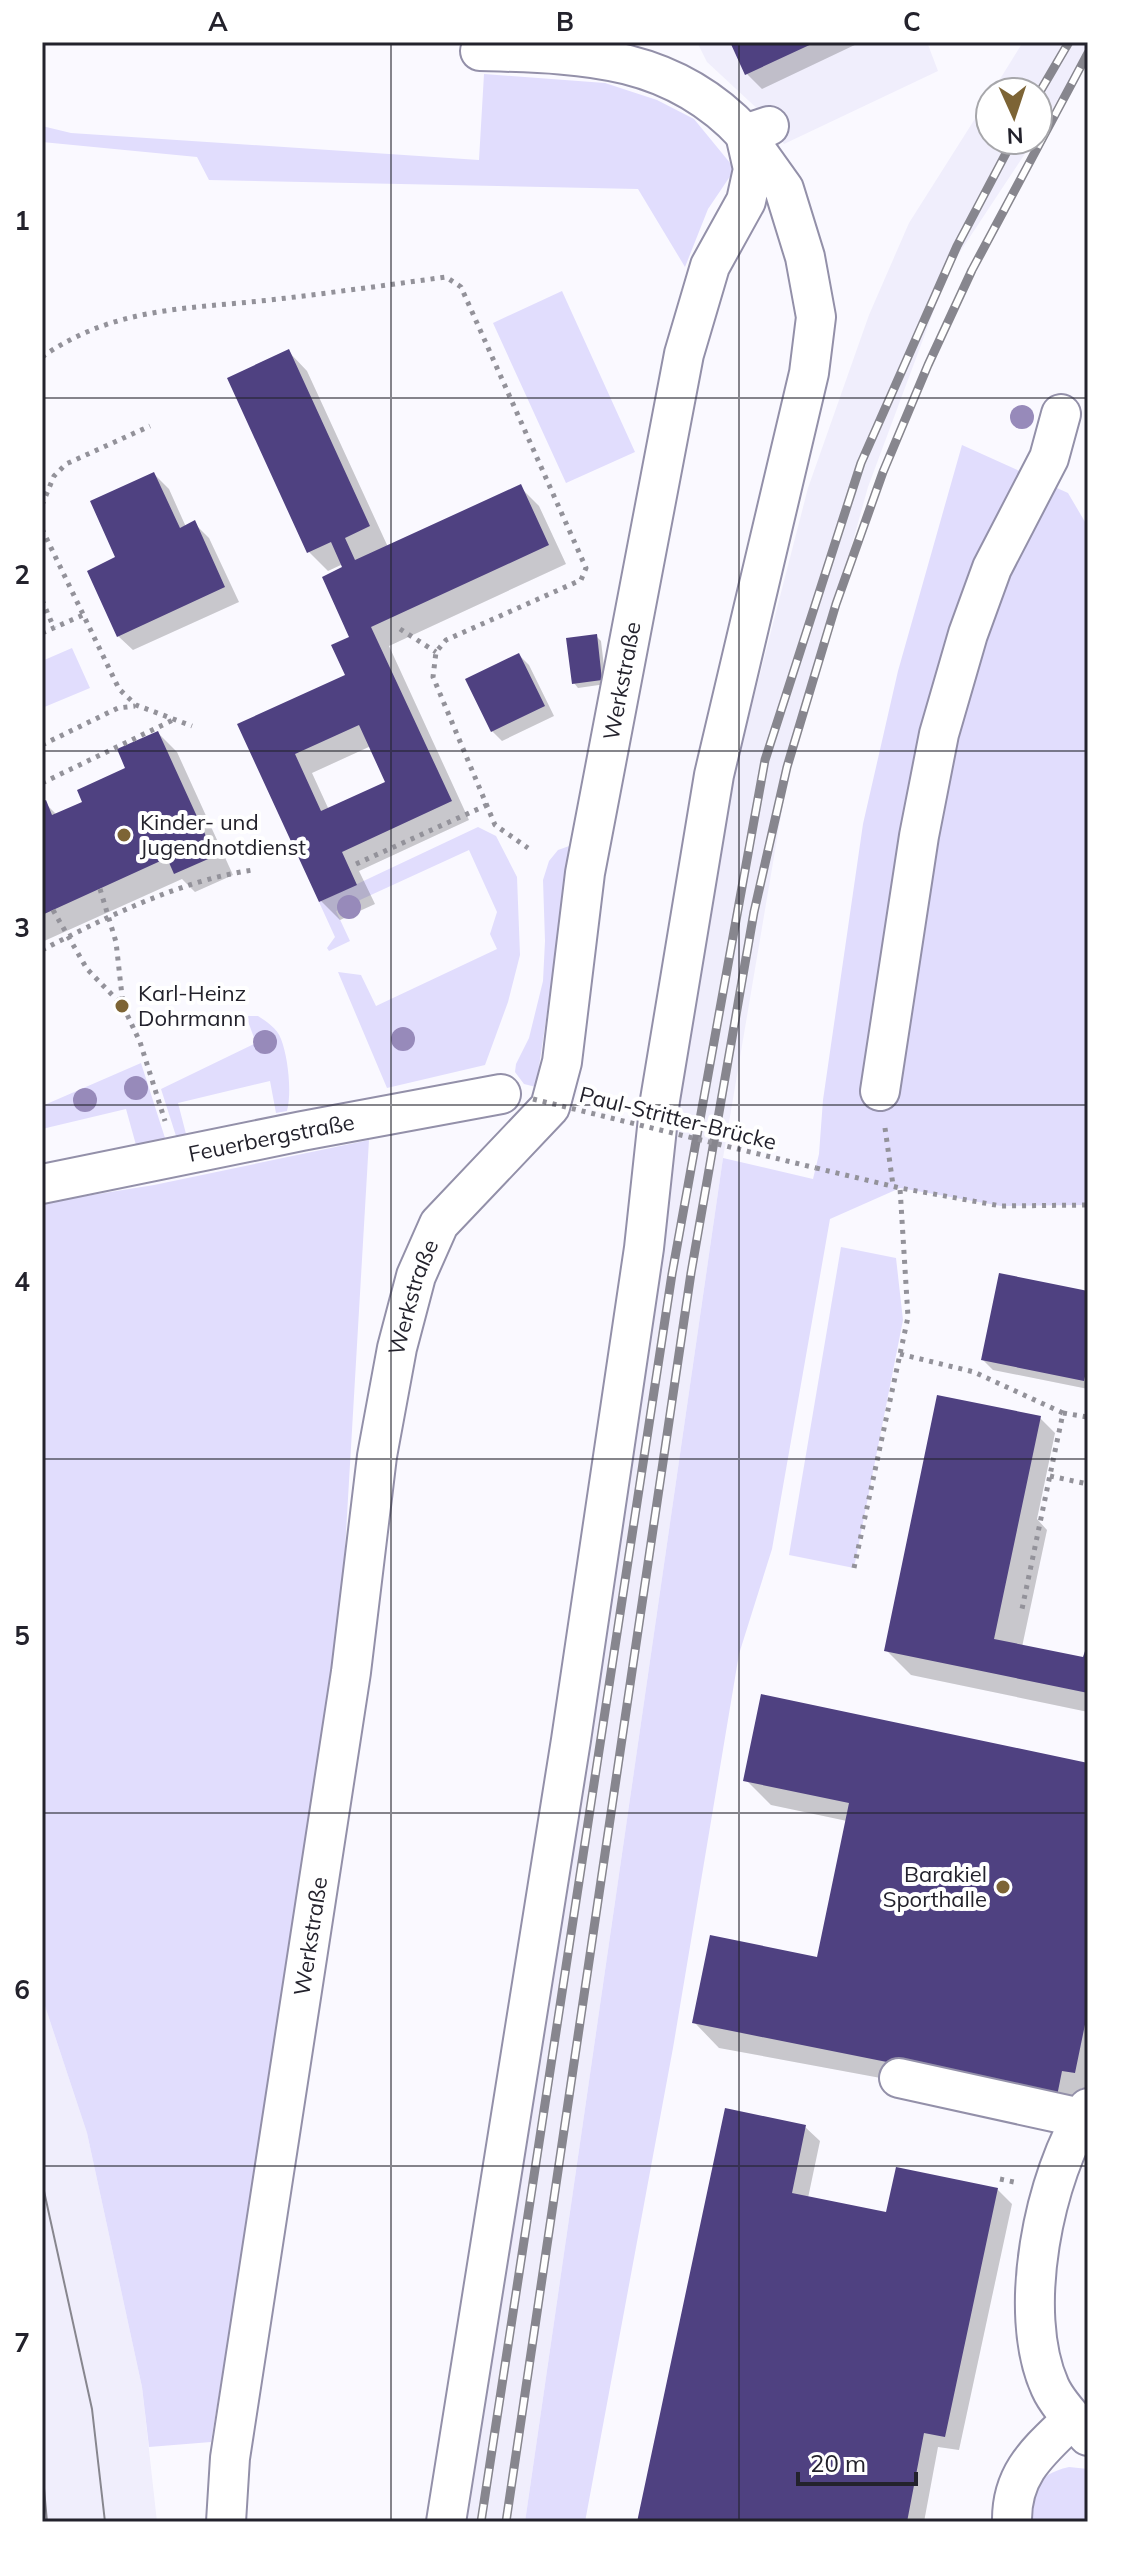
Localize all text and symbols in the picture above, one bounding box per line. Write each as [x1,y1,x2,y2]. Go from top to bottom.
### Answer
text: A [208,5,228,38]
text: B [556,5,574,38]
text: C [903,5,921,38]
north arrow [974,76,1054,156]
text: N [1006,122,1024,150]
text: 1 [14,204,30,237]
text: 2 [14,558,30,591]
street label: Werkstraße [597,619,647,742]
place label: Kinder- und Jugendnotdienst [140,808,306,861]
marker: Kinder- und Jugendnotdienst [115,826,133,844]
text: 3 [14,911,30,944]
place label: Karl-Heinz Dohrmann [138,979,246,1032]
marker: Karl-Heinz Dohrmann [113,997,131,1015]
street label: Paul-Stritter-Brücke [577,1080,779,1156]
street label: Feuerbergstraße [186,1108,357,1168]
street label: Werkstraße [382,1235,444,1358]
text: 4 [14,1265,30,1298]
text: 5 [14,1619,30,1652]
place label: Barakiel Sporthalle [883,1860,987,1913]
street label: Werkstraße [287,1875,333,1998]
marker: Barakiel Sporthalle [994,1878,1012,1896]
text: 6 [14,1973,30,2006]
text: 7 [14,2326,30,2359]
scale bar [798,2436,916,2486]
text: 20 m [810,2448,866,2478]

